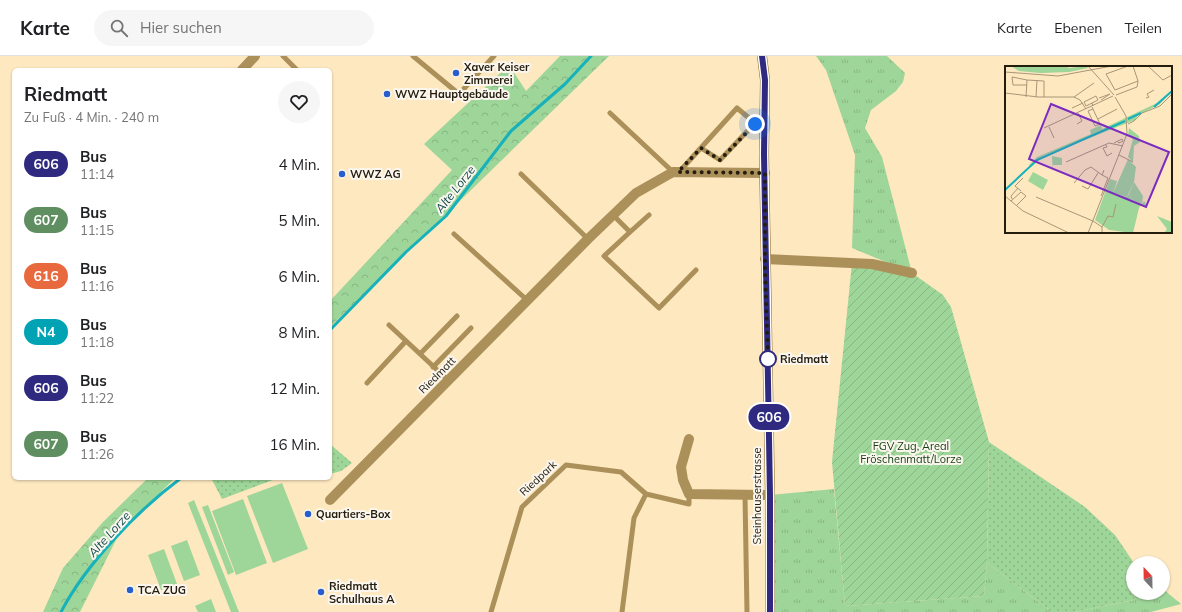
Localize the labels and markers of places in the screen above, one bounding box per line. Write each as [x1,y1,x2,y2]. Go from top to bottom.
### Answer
place label: Xaver Keiser Zimmerei [463,60,530,87]
marker: Xaver Keiser Zimmerei [451,68,461,78]
place label: WWZ Hauptgebäude [395,87,508,101]
marker: WWZ Hauptgebäude [382,89,392,99]
place label: WWZ AG [350,167,401,181]
marker: WWZ AG [337,169,347,179]
marker: Riedmatt [759,350,777,368]
place label: Riedmatt [780,352,828,366]
place label: Quartiers-Box [316,507,391,521]
marker: Quartiers-Box [303,509,313,519]
place label: Riedmatt Schulhaus A [329,579,395,606]
place label: TCA ZUG [138,583,186,597]
marker: TCA ZUG [125,585,135,595]
marker: Riedmatt Schulhaus A [316,587,326,597]

